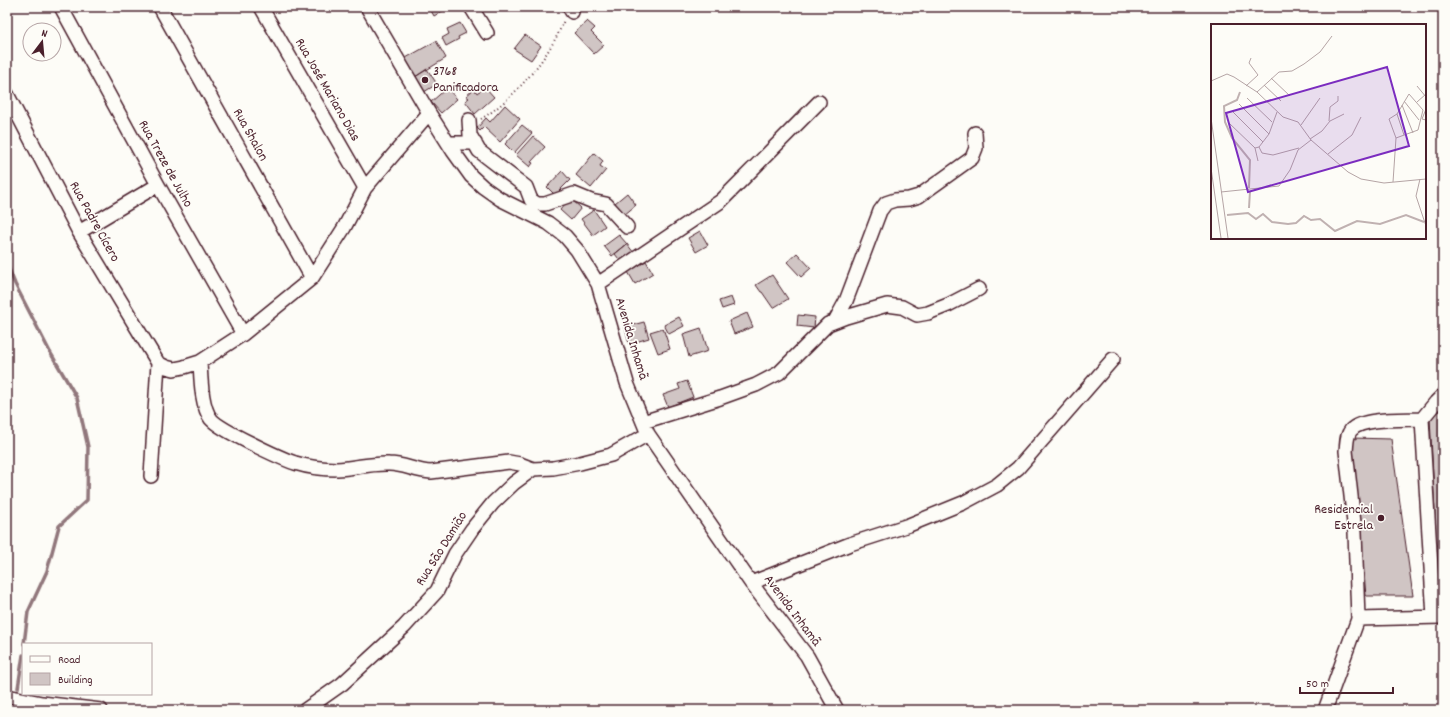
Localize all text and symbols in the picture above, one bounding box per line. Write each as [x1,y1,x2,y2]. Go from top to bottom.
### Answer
north arrow [22,22,62,62]
inset map [1211,24,1426,239]
text: N [39,26,50,43]
street label: Rua José Mariano Dias [289,35,365,145]
place label: 3768 Panificadora [433,62,499,98]
marker: 3768 Panificadora [420,75,430,85]
street label: Rua Shalon [227,105,273,165]
street label: Rua Treze de Julho [133,117,197,211]
street label: Rua Padre Cícero [64,178,124,266]
street label: Avenida Inhamã [609,295,653,383]
place label: Residencial Estrela [1314,500,1374,536]
street label: Rua São Damião [411,508,473,590]
marker: Residencial Estrela [1376,513,1386,523]
street label: Avenida Inhamã [758,571,826,651]
legend [22,643,152,695]
text: Road [58,652,80,669]
scale bar [1300,669,1393,695]
text: Building [58,672,93,689]
text: 50 m [1306,676,1329,693]

